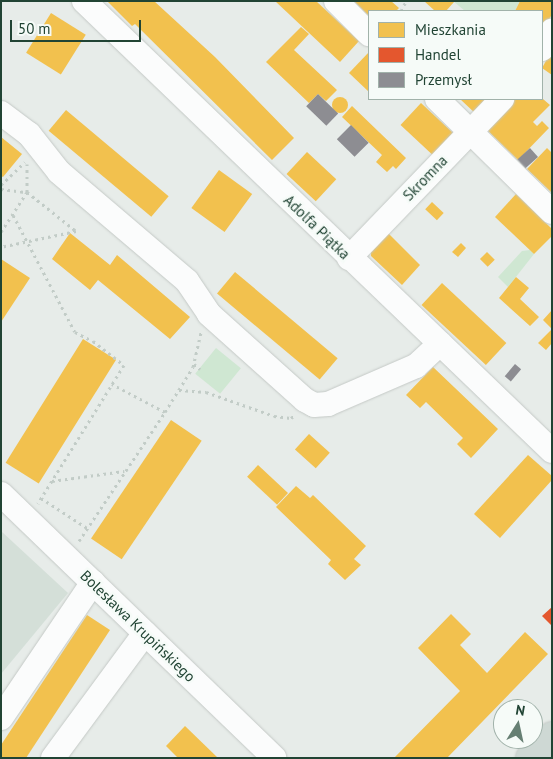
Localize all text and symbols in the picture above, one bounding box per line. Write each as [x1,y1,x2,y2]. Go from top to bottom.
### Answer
scale bar [12,10,144,42]
legend [368,10,543,100]
text: 50 m [18,19,51,38]
text: Mieszkania [415,20,486,39]
text: Handel [415,45,461,64]
text: Przemysł [415,70,472,89]
street label: Skromna [399,152,451,204]
street label: Adolfa Piątka [280,191,354,263]
street label: Bolesława Krupińskiego [77,566,199,686]
north arrow [493,699,543,749]
text: N [514,701,527,720]

